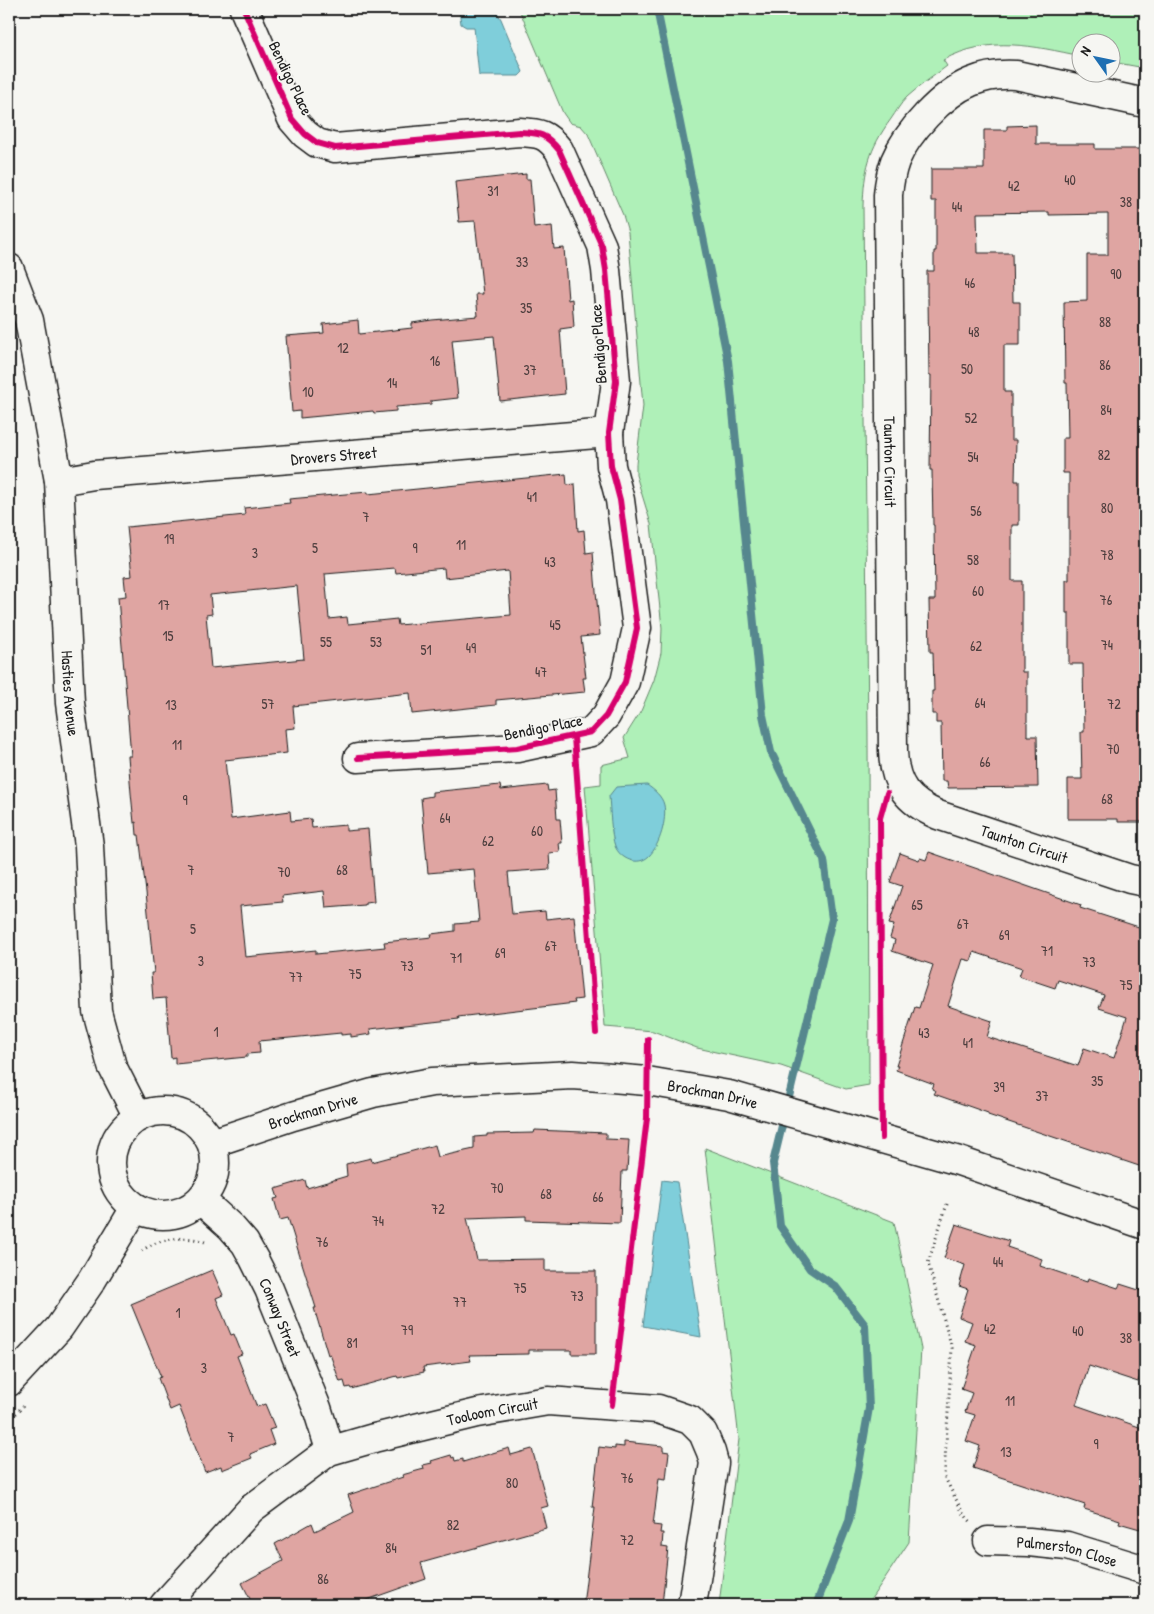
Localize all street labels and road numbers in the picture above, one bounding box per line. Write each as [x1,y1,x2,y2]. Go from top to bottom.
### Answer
street label: Bendigo Place [264,37,319,119]
street label: Bendigo Place [584,303,612,384]
street label: Taunton Circuit [879,416,902,507]
street label: Drovers Street [290,441,378,470]
street label: Hasties Avenue [56,650,85,738]
street label: Bendigo Place [502,708,585,745]
street label: Taunton Circuit [978,819,1071,869]
street label: Brockman Drive [666,1074,761,1114]
street label: Brockman Drive [266,1087,361,1134]
street label: Conway Street [254,1274,306,1361]
street label: Tooloom Circuit [444,1392,540,1431]
street label: Palmerston Close [1016,1531,1121,1572]

